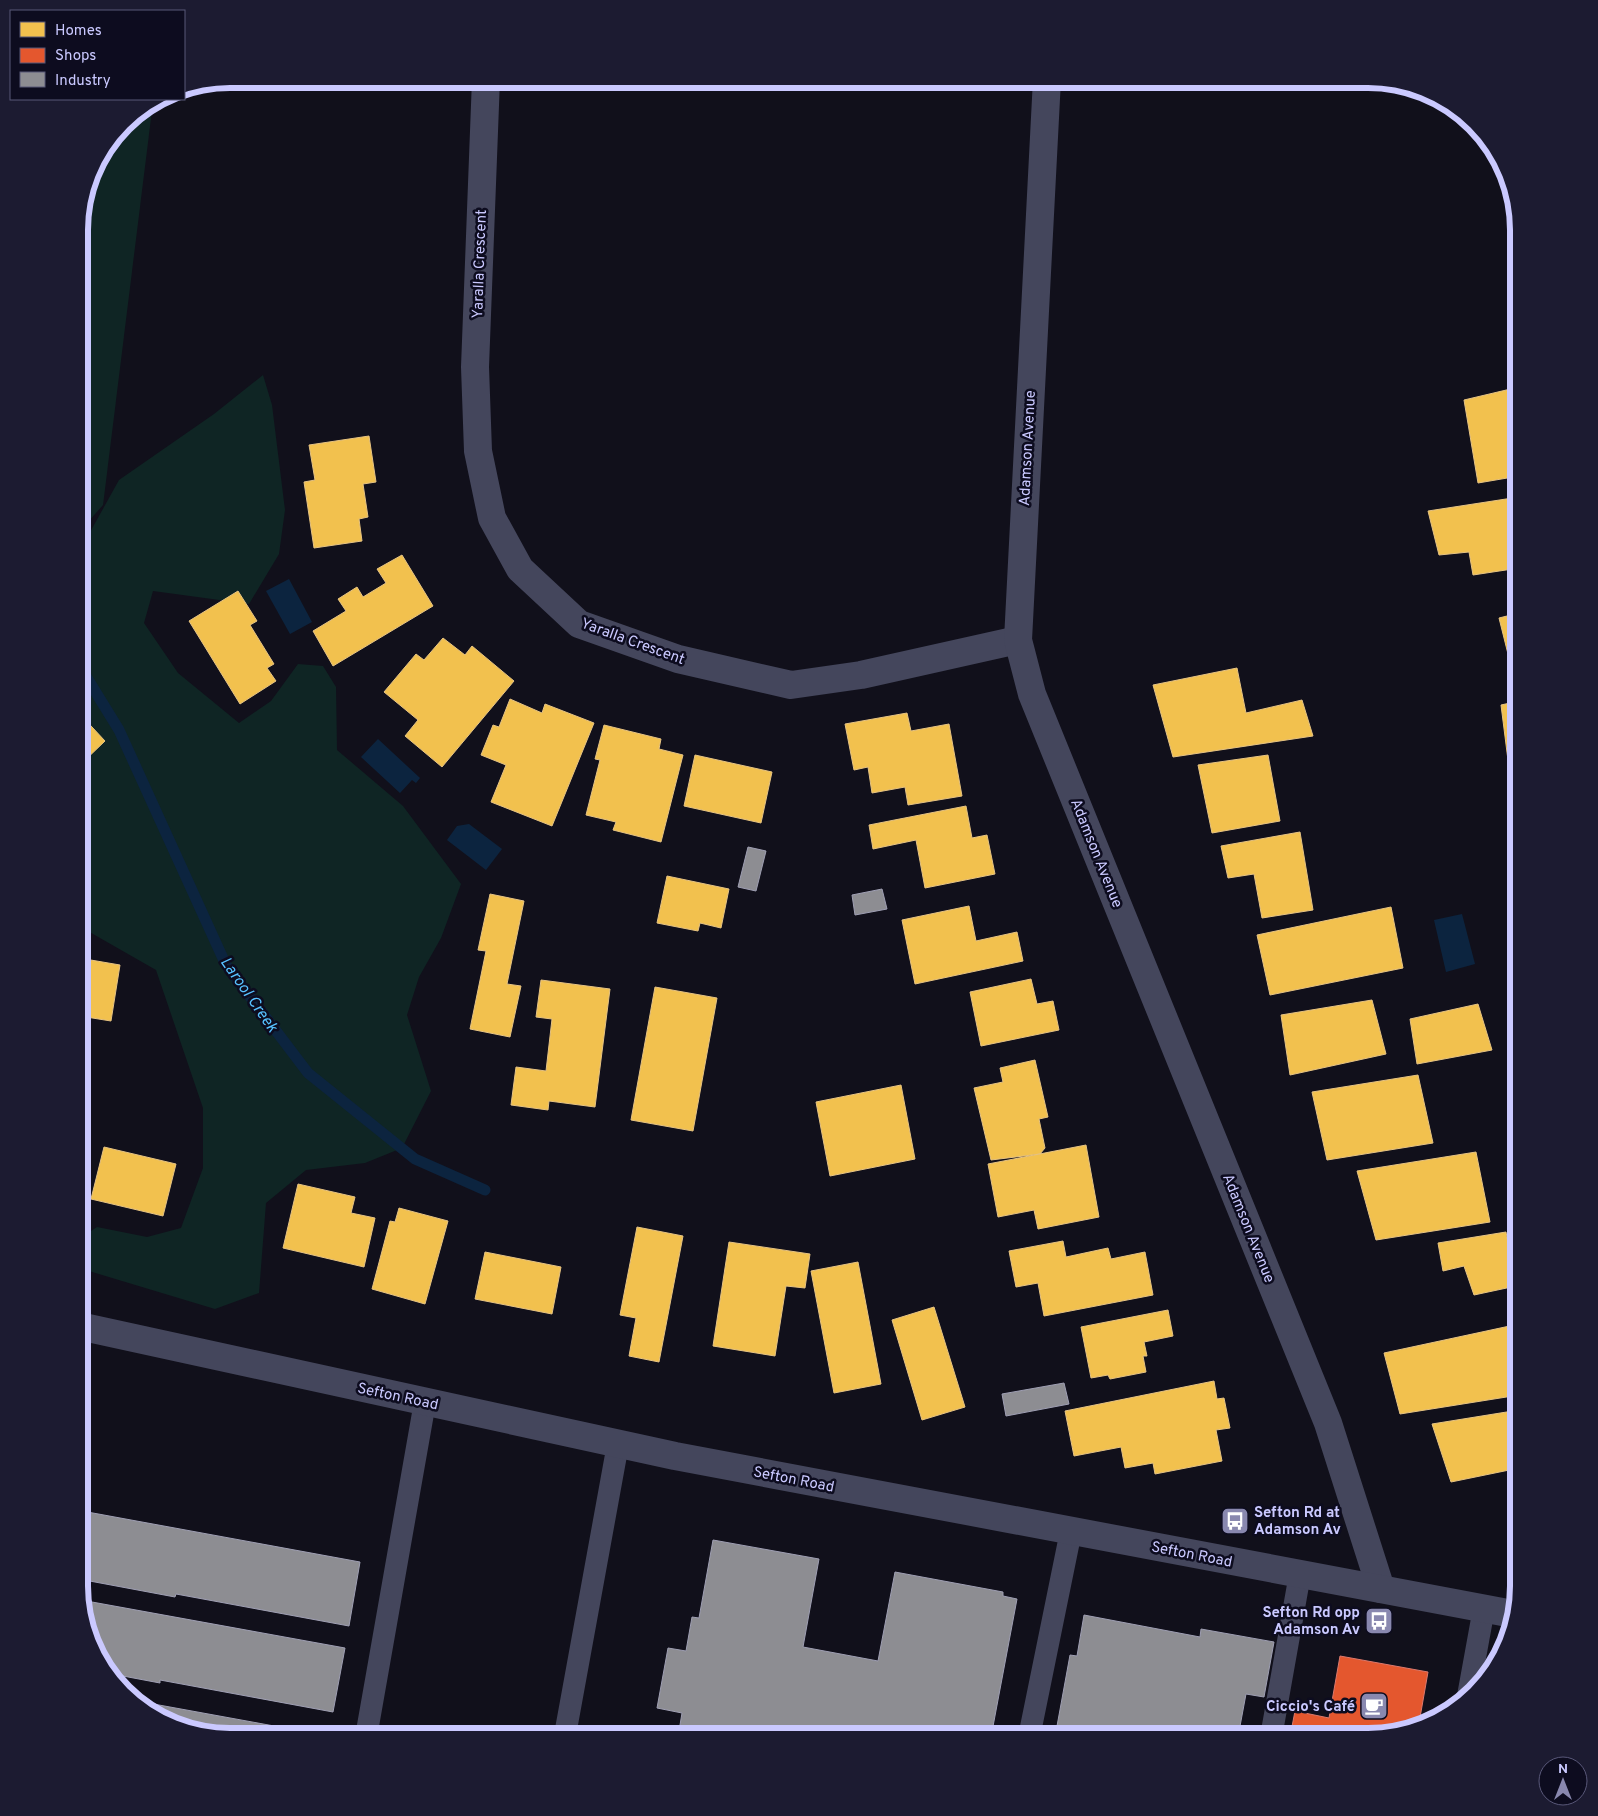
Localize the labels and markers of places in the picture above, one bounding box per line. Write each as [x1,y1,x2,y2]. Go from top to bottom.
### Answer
place label: Sefton Rd at Adamson Av [1254,1504,1341,1540]
bus stop icon: Sefton Rd at Adamson Av [1220,1506,1250,1536]
place label: Sefton Rd opp Adamson Av [1262,1604,1360,1640]
bus stop icon: Sefton Rd opp Adamson Av [1364,1606,1394,1636]
cafe icon: Ciccio's Café [1359,1691,1389,1721]
place label: Ciccio's Café [1266,1698,1355,1717]

